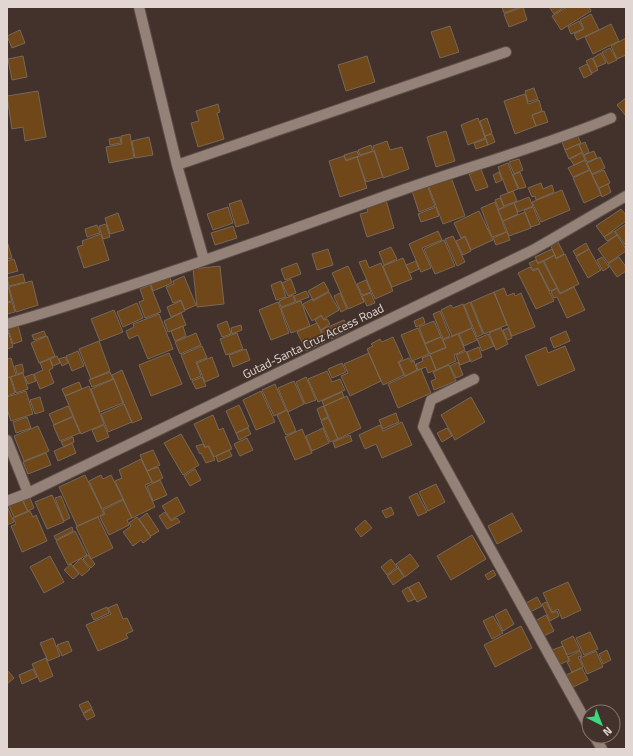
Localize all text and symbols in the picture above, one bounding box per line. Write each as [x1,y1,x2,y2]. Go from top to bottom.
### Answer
street label: Gutad-Santa Cruz Access Road [239,298,387,384]
north arrow [581,704,621,744]
text: N [600,723,616,740]

